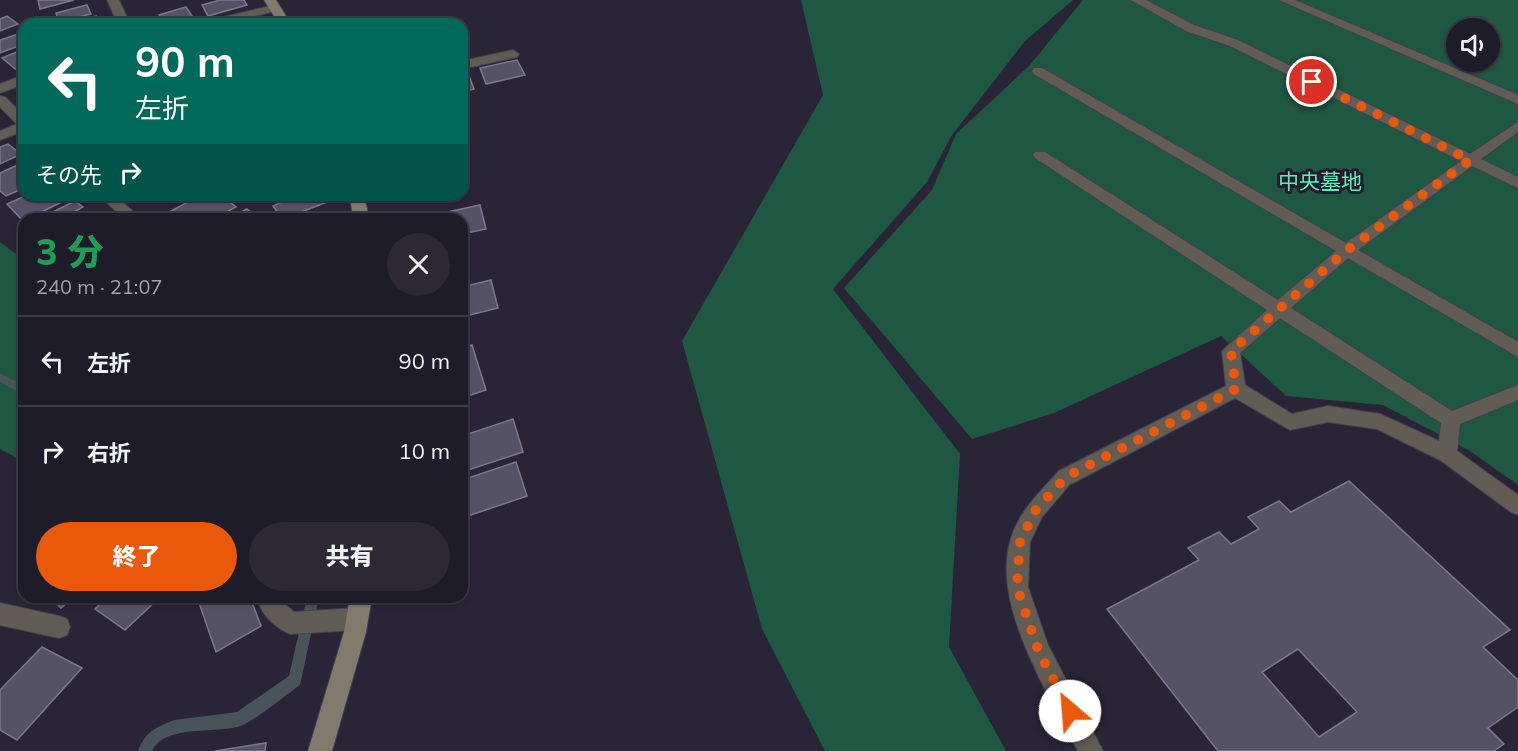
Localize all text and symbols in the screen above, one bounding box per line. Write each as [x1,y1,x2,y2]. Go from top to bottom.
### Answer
map controls [1446,18,1500,72]
button: sound [1446,18,1500,72]
text: 90 m [135,35,235,88]
icon: left [36,42,114,120]
pin [1286,56,1337,107]
icon: arrive [1295,65,1328,98]
text: 左折 [135,91,189,125]
icon: right [114,156,147,189]
text: その先 [36,161,102,189]
park label: 中央墓地 [1278,168,1362,194]
text: 3 分 [36,229,104,274]
button: close [387,233,450,296]
text: 240 m · 21:07 [36,274,162,299]
icon: left [36,345,69,378]
text: 90 m [399,347,450,375]
text: 左折 [87,349,131,377]
icon: right [36,435,69,468]
text: 10 m [399,437,450,465]
text: 右折 [87,439,131,467]
button: 終了 [36,522,237,591]
button: 共有 [249,522,450,591]
position arrow [1038,679,1102,743]

